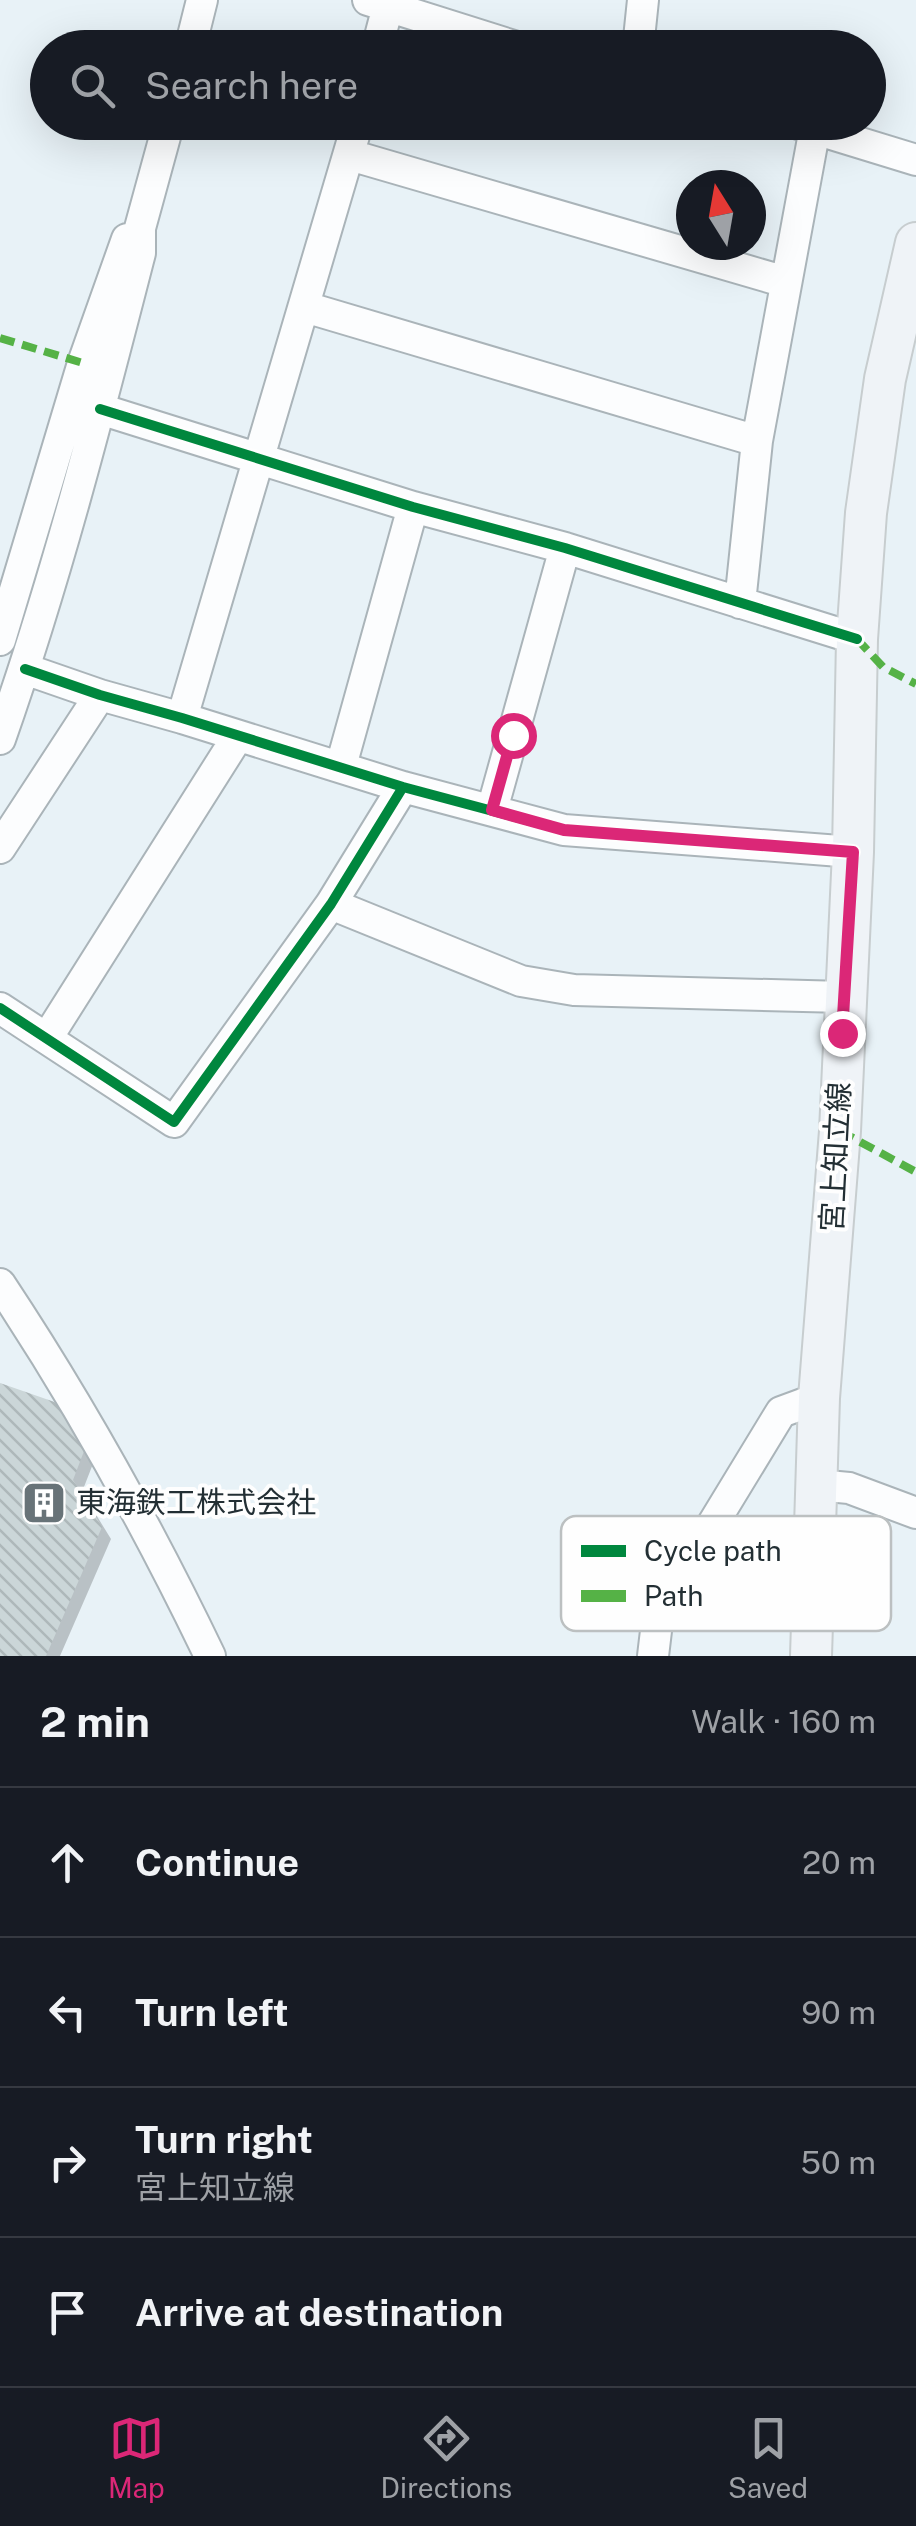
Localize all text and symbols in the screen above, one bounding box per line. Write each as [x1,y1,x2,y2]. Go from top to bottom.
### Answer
search box [30,30,886,140]
icon: search [65,58,120,113]
text: Search here [145,63,358,108]
north arrow [676,170,766,260]
route start [491,713,537,759]
route end [820,1011,866,1057]
street label: 宮上知立線 [813,1081,857,1233]
building icon: 東海鉄工株式会社 [21,1480,67,1526]
place label: 東海鉄工株式会社 [76,1484,316,1520]
legend [561,1516,891,1631]
text: Cycle path [644,1534,782,1567]
text: Path [644,1579,703,1612]
text: 2 min [40,1697,150,1746]
text: Walk · 160 m [691,1703,876,1740]
icon: ahead [40,1835,95,1890]
text: Continue [135,1840,299,1885]
text: 20 m [802,1844,876,1881]
icon: left [40,1985,95,2040]
text: Turn left [135,1990,289,2035]
text: 90 m [801,1994,876,2031]
text: Turn right [135,2117,313,2162]
icon: right [40,2135,95,2190]
text: 50 m [800,2144,876,2181]
text: 宮上知立線 [135,2169,295,2206]
icon: arrive [40,2285,95,2340]
text: Arrive at destination [135,2290,503,2335]
tab: Map [108,2411,165,2504]
tab: Directions [381,2411,512,2504]
tab: Saved [728,2411,808,2504]

